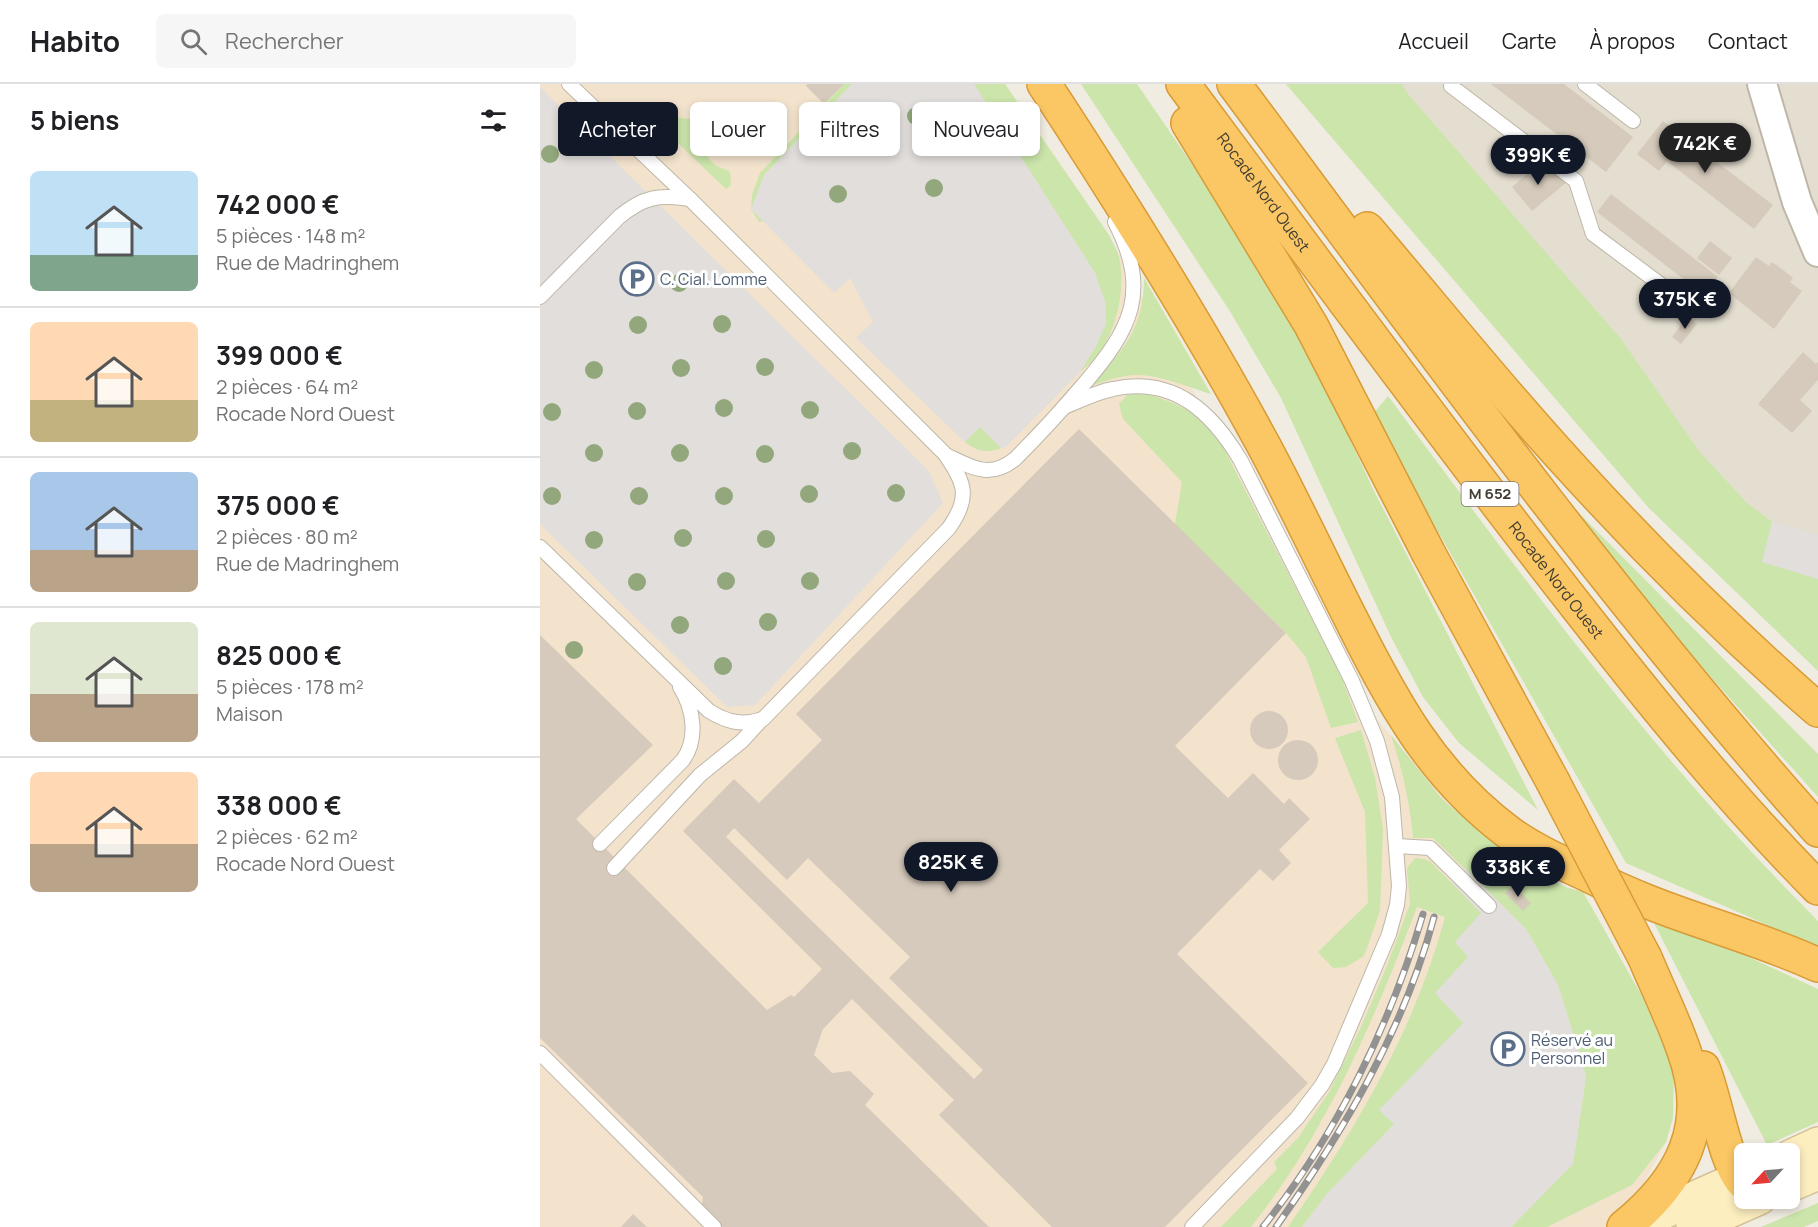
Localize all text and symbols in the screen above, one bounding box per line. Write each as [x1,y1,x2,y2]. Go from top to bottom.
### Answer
search box [156,14,576,68]
text: Habito [30,22,120,60]
icon: search [177,25,210,58]
text: Rechercher [225,26,344,56]
text: Accueil [1398,27,1469,55]
text: Carte [1502,27,1556,55]
text: À propos [1589,27,1675,55]
text: Contact [1708,27,1788,55]
text: 5 biens [30,102,119,138]
chip: Acheter [558,102,678,156]
chip: Louer [690,102,787,156]
chip: Filtres [799,102,900,156]
chip: Nouveau [912,102,1040,156]
icon: filters [477,104,510,137]
pin: 742K € [1656,123,1754,174]
street label: Rocade Nord Ouest [1212,128,1315,256]
text: 742K € [1673,129,1737,156]
pin: 399K € [1489,135,1587,186]
text: 399K € [1505,141,1571,168]
text: 742 000 € [216,186,340,222]
icon: home [78,195,150,267]
text: 5 pièces · 148 m² [216,222,365,249]
text: Rue de Madringhem [216,249,399,276]
parking icon: C. Cial. Lomme [619,261,655,297]
place label: C. Cial. Lomme [660,268,767,290]
pin: 375K € [1636,279,1734,330]
text: 375K € [1653,285,1717,312]
text: 399 000 € [216,337,343,373]
icon: home [78,346,150,418]
text: 2 pièces · 64 m² [216,373,358,400]
text: Rocade Nord Ouest [216,400,395,427]
road number: M 652 [1462,482,1518,506]
text: 375 000 € [216,487,340,523]
icon: home [78,496,150,568]
street label: Rocade Nord Ouest [1504,517,1609,643]
text: 2 pièces · 80 m² [216,523,358,550]
text: Rue de Madringhem [216,550,399,577]
text: 825 000 € [216,637,342,673]
icon: home [78,646,150,718]
text: 5 pièces · 178 m² [216,673,364,700]
text: Maison [216,700,283,727]
text: 338 000 € [216,787,342,823]
icon: home [78,796,150,868]
text: 2 pièces · 62 m² [216,823,358,850]
pin: 825K € [902,842,1000,893]
pin: 338K € [1469,847,1567,898]
text: 825K € [918,848,984,875]
text: Rocade Nord Ouest [216,850,395,877]
text: 338K € [1485,853,1551,880]
place label: Réservé au Personnel [1531,1029,1613,1069]
parking icon: Réservé au Personnel [1490,1031,1526,1067]
north arrow [1734,1143,1800,1209]
map controls [1734,1143,1800,1209]

